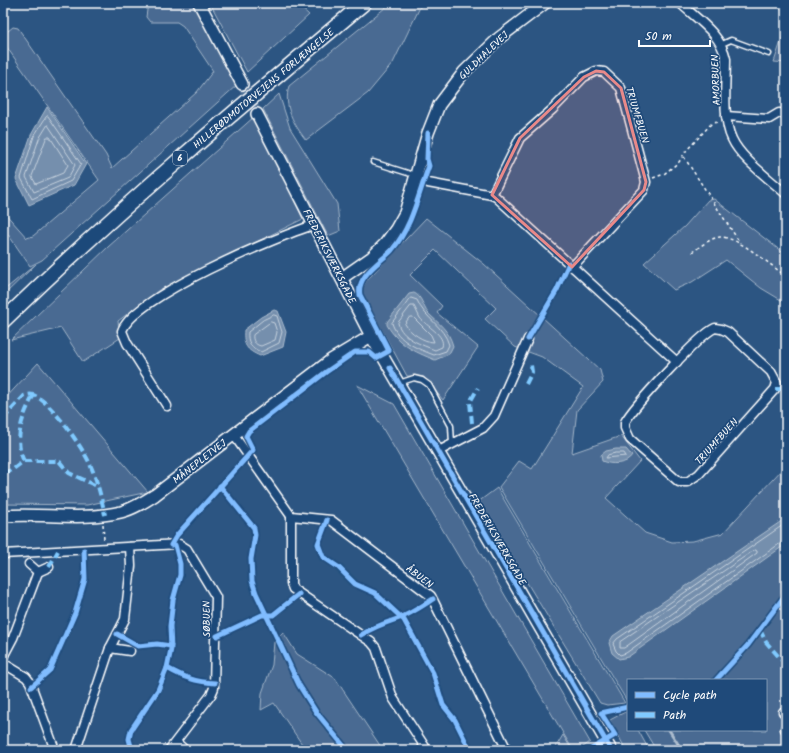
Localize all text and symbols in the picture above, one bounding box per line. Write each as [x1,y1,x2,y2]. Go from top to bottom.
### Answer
scale bar [639,22,710,48]
street label: HILLERØDMOTORVEJENS FORLÆNGELSE [189,24,339,153]
text: 50 m [645,27,672,46]
street label: GULDHALEVEJ [455,28,512,84]
street label: AMORBUEN [707,54,725,106]
street label: TRIUMFBUEN [621,85,653,146]
road number: 6 [173,151,187,165]
street label: FREDERIKSVÆRKSGADE [298,206,360,308]
street label: TRIUMFBUEN [691,414,742,469]
street label: MÅNEPLETVEJ [169,435,230,488]
street label: FREDERIKSVÆRKSGADE [464,490,531,590]
street label: ÅBUEN [402,561,437,593]
street label: SØBUEN [199,600,215,637]
legend [627,679,767,731]
text: Cycle path [663,686,717,705]
text: Path [663,706,686,725]

